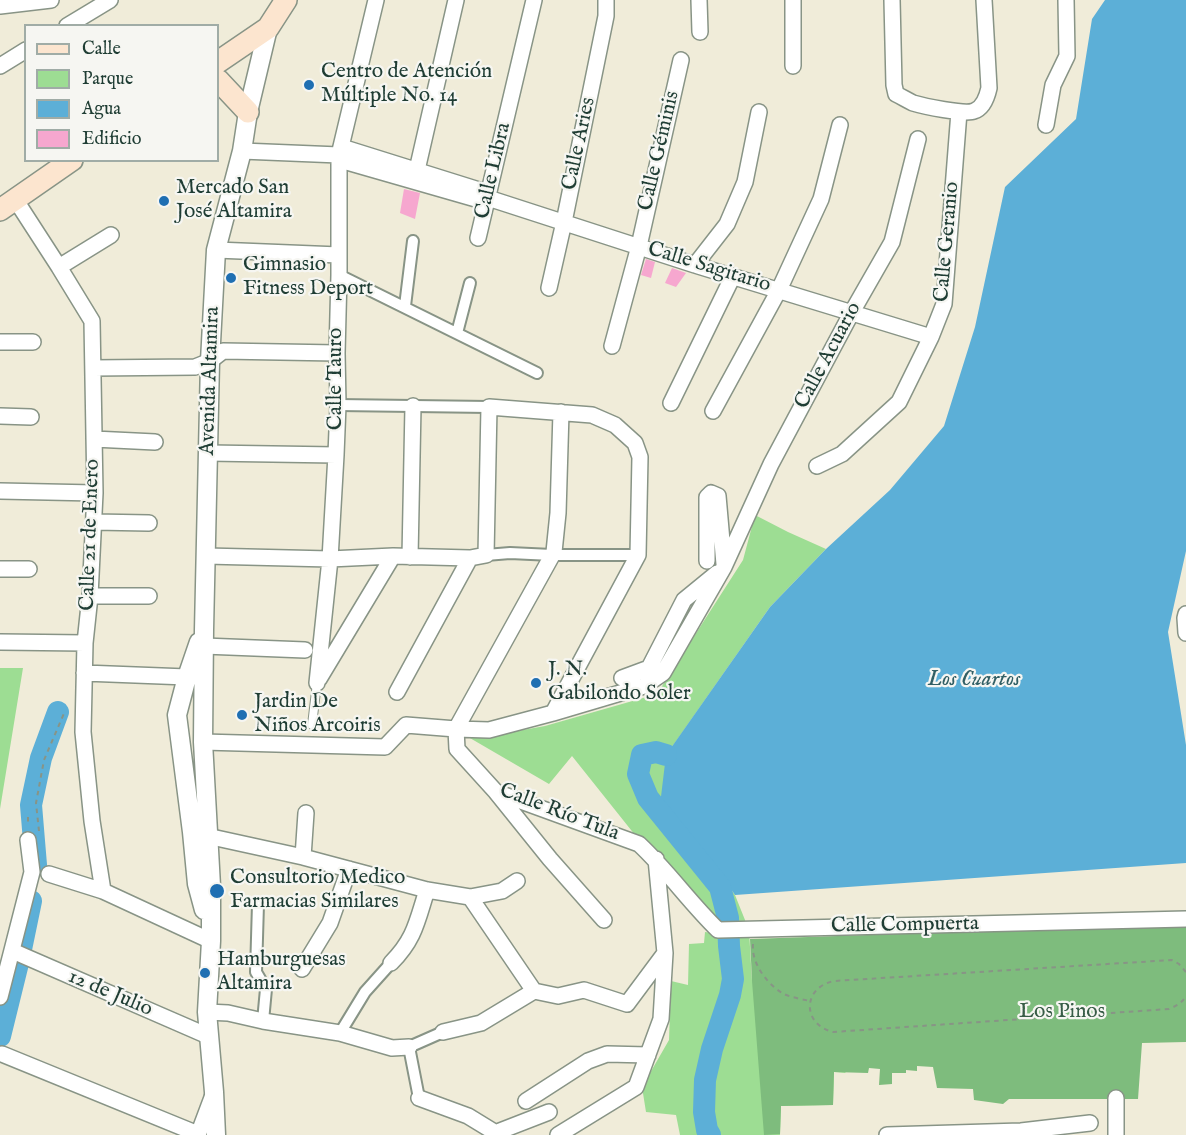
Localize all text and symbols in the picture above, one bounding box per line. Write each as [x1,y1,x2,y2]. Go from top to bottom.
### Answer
legend [24,24,219,162]
text: Calle [82,38,121,61]
place label: Centro de Atención Múltiple No. 14 [321,60,492,110]
text: Parque [82,68,133,91]
marker: Centro de Atención Múltiple No. 14 [302,78,316,92]
street label: Calle Géminis [634,89,686,213]
street label: Calle Aries [558,95,602,193]
text: Agua [82,98,121,121]
street label: Calle Libra [471,120,517,222]
text: Edificio [82,128,142,151]
place label: Mercado San José Altamira [176,176,292,226]
street label: Calle Geranio [930,181,966,303]
marker: Mercado San José Altamira [157,194,171,208]
street label: Calle Sagitario [644,237,774,299]
place label: Gimnasio Fitness Deport [243,253,373,303]
marker: Gimnasio Fitness Deport [224,271,238,285]
street label: Calle Acuario [790,298,868,414]
street label: Avenida Altamira [196,306,226,456]
street label: Calle Tauro [324,328,350,430]
street label: Calle 21 de Enero [76,459,106,611]
place label: J. N. Gabilondo Soler [548,658,691,708]
water label: Los Cuartos [928,667,1020,693]
marker: J. N. Gabilondo Soler [529,676,543,690]
place label: Jardin De Niños Arcoiris [254,690,381,740]
marker: Jardin De Niños Arcoiris [235,708,249,722]
street label: Calle Río Tula [496,779,622,847]
place label: Consultorio Medico Farmacias Similares [230,866,405,916]
marker: Consultorio Medico Farmacias Similares [208,882,226,900]
street label: Calle Compuerta [831,912,979,940]
place label: Hamburguesas Altamira [217,948,346,998]
street label: 12 de Julio [64,965,156,1023]
marker: Hamburguesas Altamira [198,966,212,980]
park label: Los Pinos [1019,1000,1105,1026]

